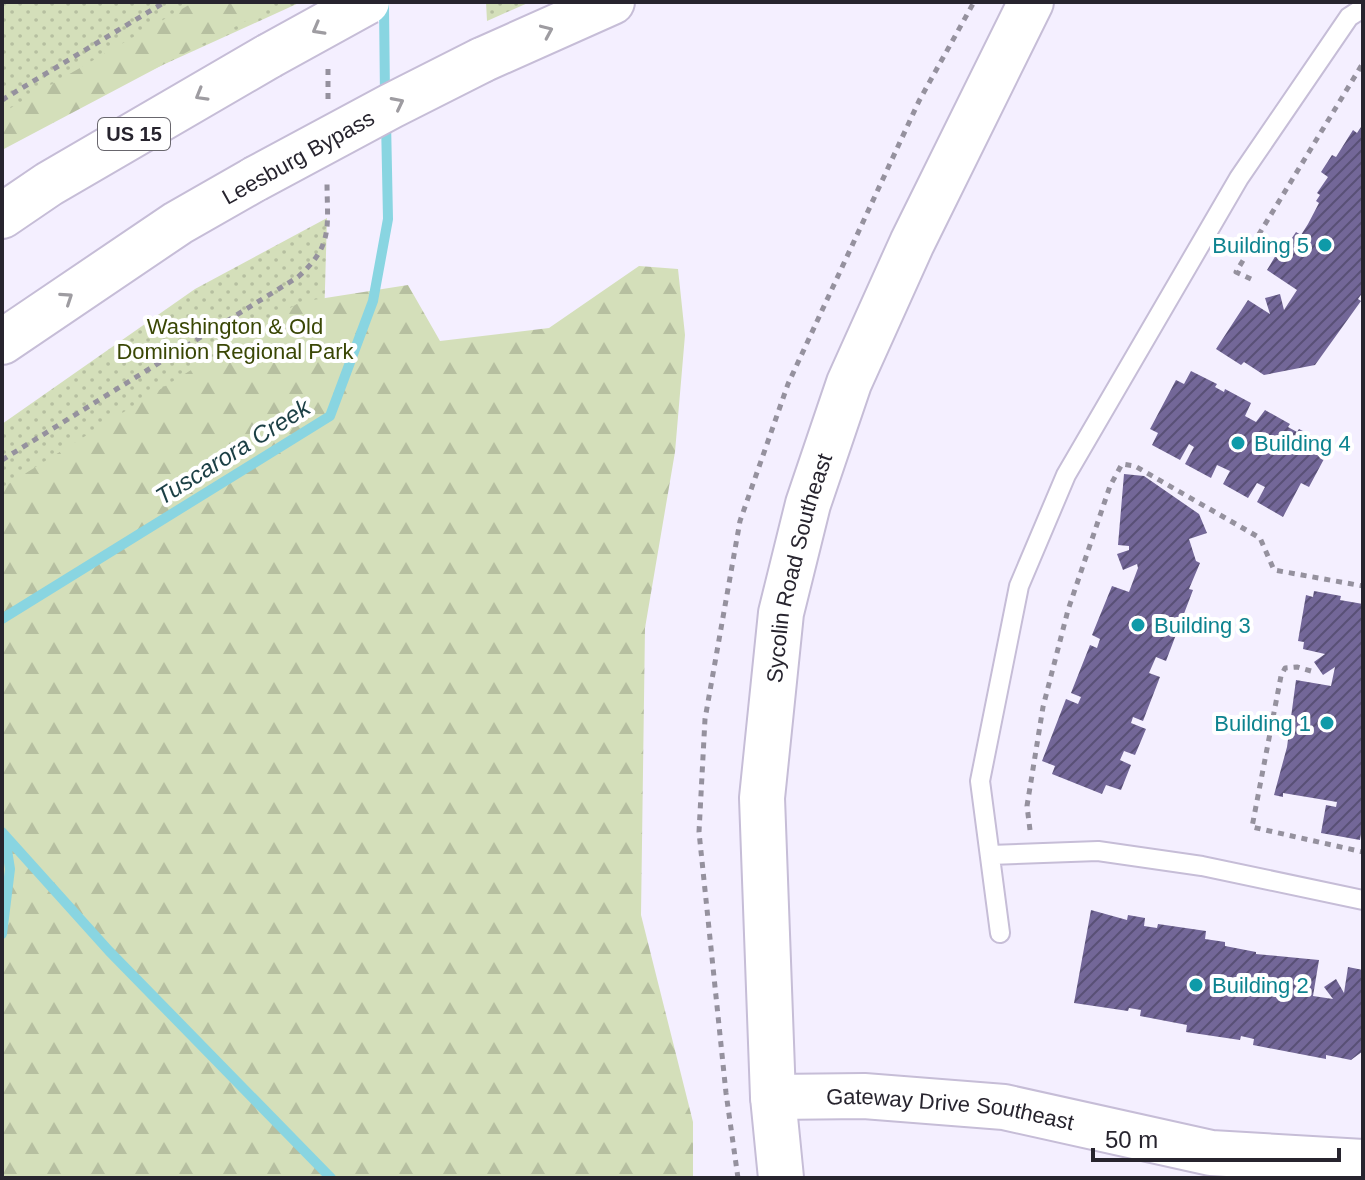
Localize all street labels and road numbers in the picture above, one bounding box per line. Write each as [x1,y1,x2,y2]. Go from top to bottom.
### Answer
street label: Leesburg Bypass [218,105,379,210]
road number: US 15 [98,118,170,150]
street label: Sycolin Road Southeast [762,450,837,684]
street label: Gateway Drive Southeast [826,1084,1076,1135]

